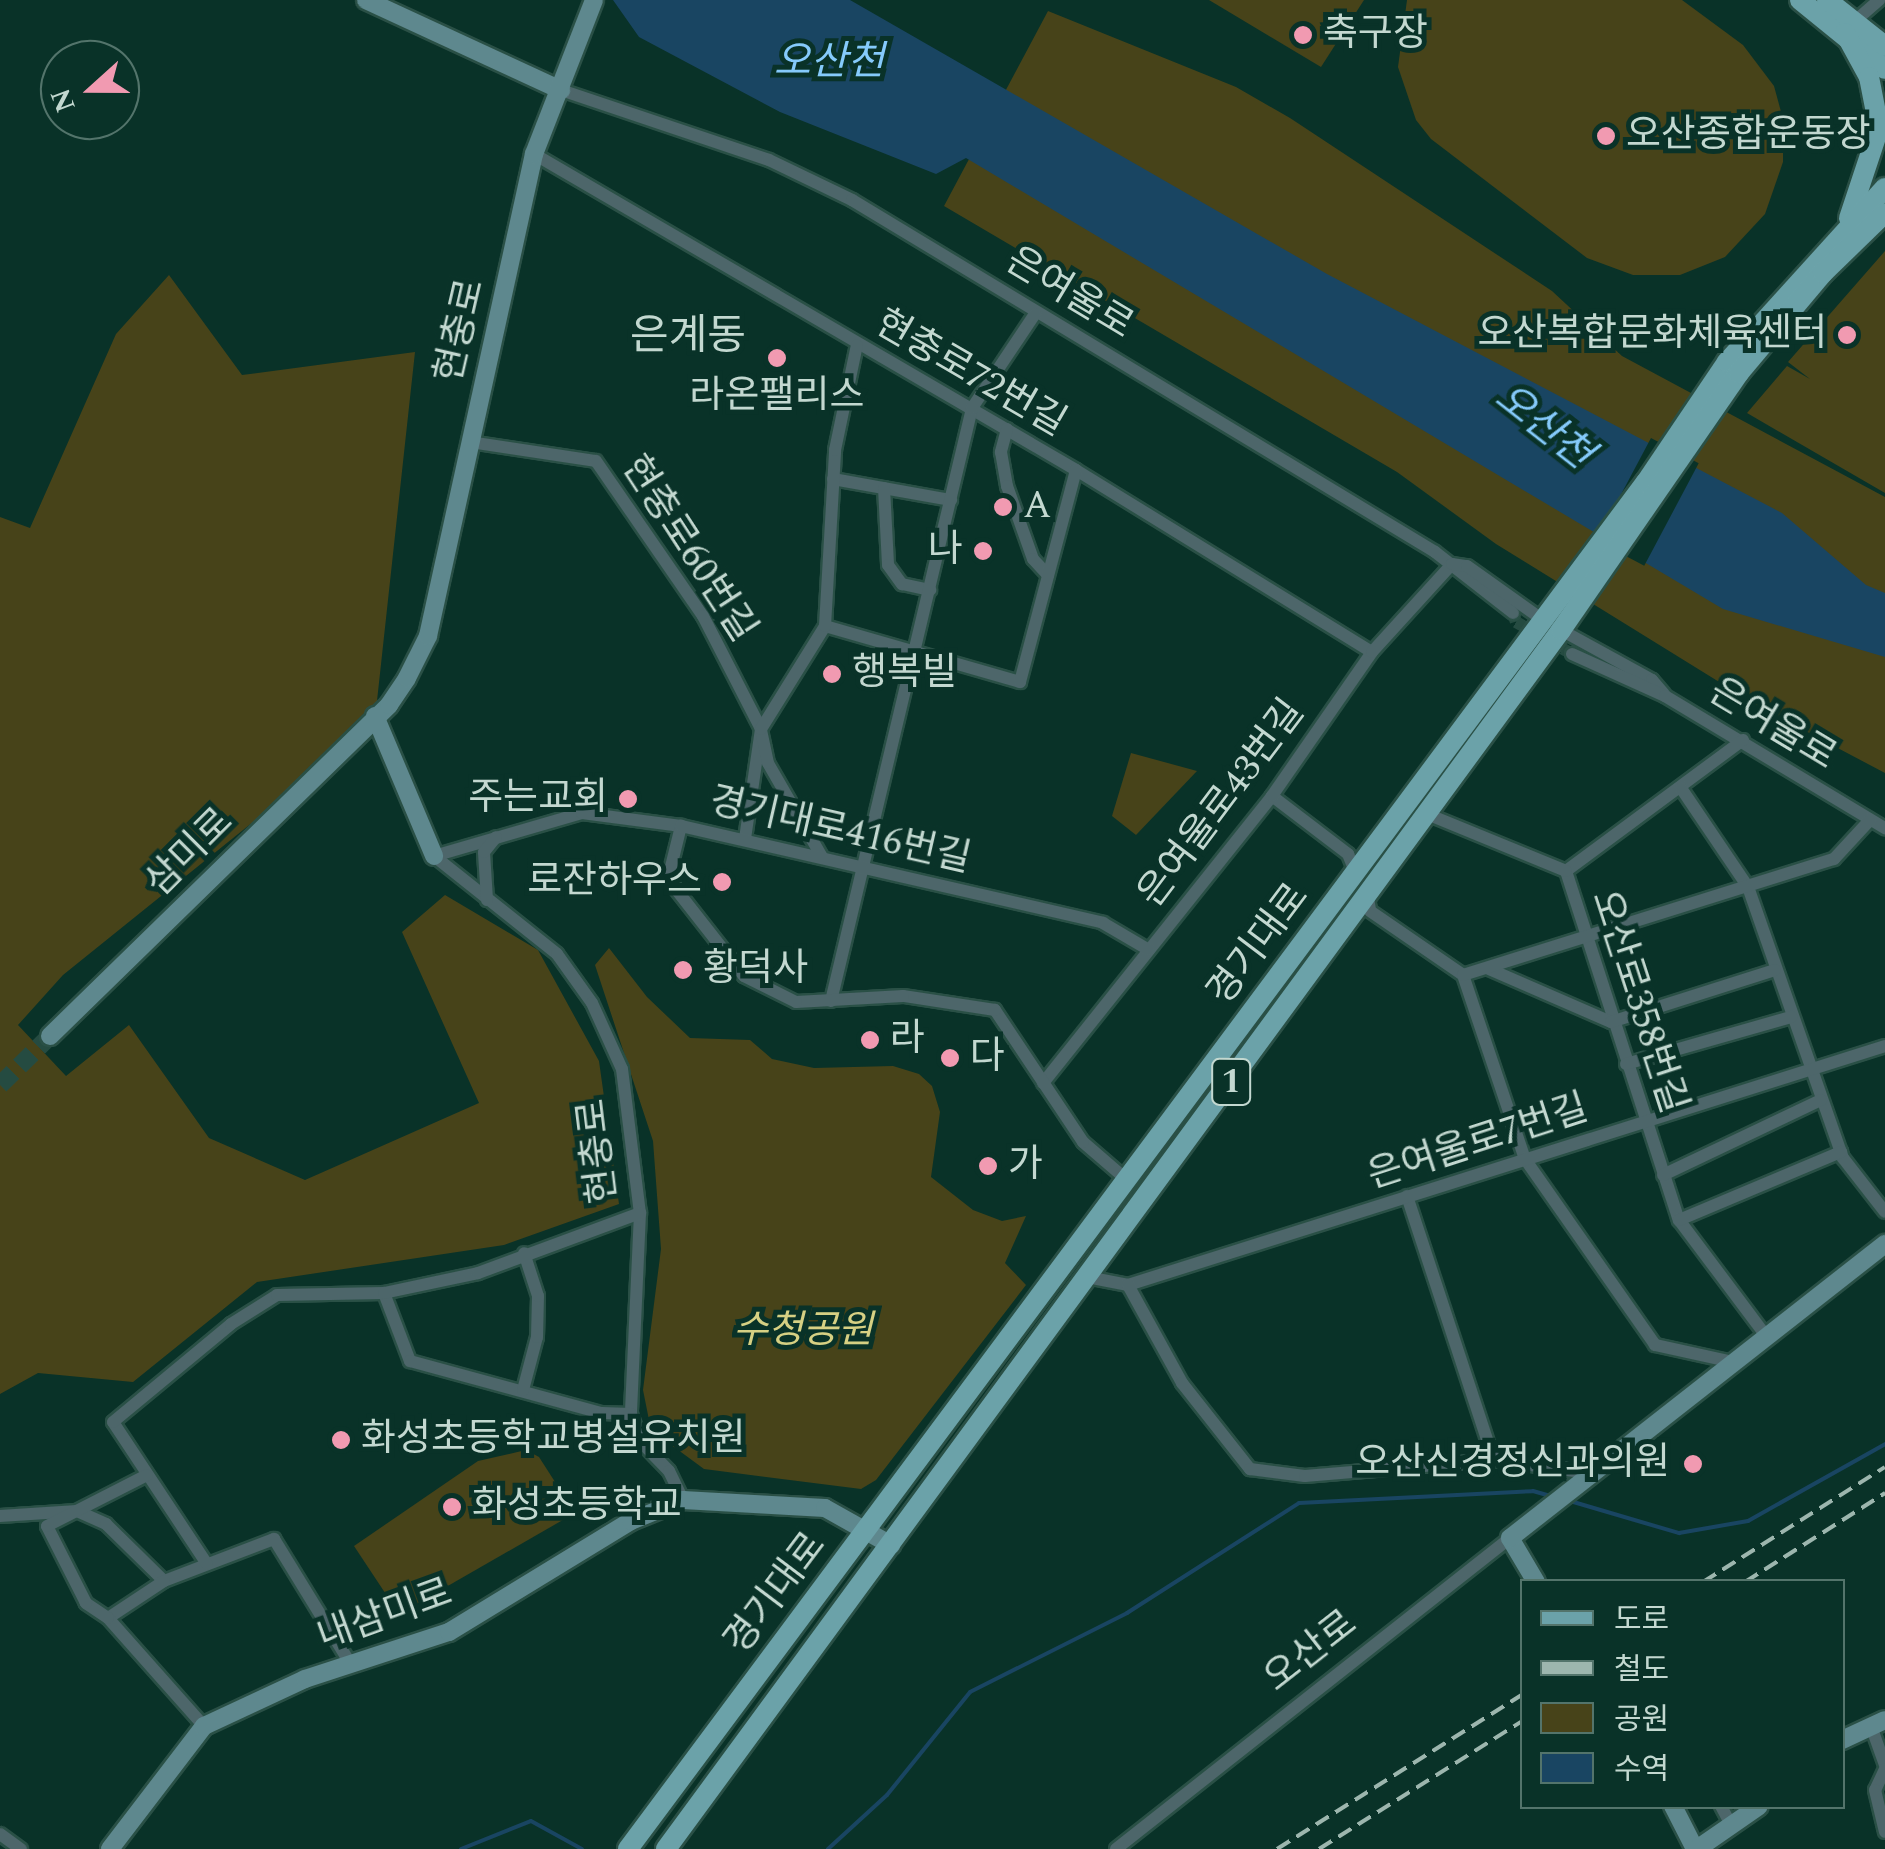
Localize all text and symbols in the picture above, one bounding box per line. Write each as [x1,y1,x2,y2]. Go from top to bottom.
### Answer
place label: 축구장 [1323,12,1428,58]
marker: 축구장 [1292,24,1314,46]
water label: 오산천 [774,39,884,87]
north arrow [40,40,140,140]
text: N [39,82,88,119]
place label: 오산종합운동장 [1626,113,1871,159]
marker: 오산종합운동장 [1595,125,1617,147]
street label: 은여울로 [997,238,1141,350]
street label: 현충로 [427,275,495,387]
street label: 현충로72번길 [866,301,1074,447]
district label: 은계동 [630,312,746,362]
place label: 오산복합문화체육센터 [1477,312,1827,358]
marker: 오산복합문화체육센터 [1836,324,1858,346]
marker: 라온팰리스 [766,347,788,369]
place label: 라온팰리스 [690,374,864,420]
water label: 오산천 [1485,374,1601,480]
street label: 현충로60번길 [611,447,765,651]
place label: A [1023,484,1051,530]
marker: A [992,496,1014,518]
place label: 나 [928,528,963,574]
marker: 나 [972,540,994,562]
place label: 행복빌 [852,651,957,697]
marker: 행복빌 [821,663,843,685]
street label: 은여울로 [1700,669,1844,781]
street label: 은여울로43번길 [1129,691,1315,917]
place label: 주는교회 [468,776,608,822]
street label: 경기대로416번길 [705,779,975,883]
marker: 주는교회 [617,788,639,810]
street label: 삼미로 [137,800,243,906]
place label: 로잔하우스 [527,859,702,905]
marker: 로잔하우스 [711,871,733,893]
street label: 경기대로 [1199,875,1319,1015]
street label: 오산로358번길 [1581,885,1695,1119]
place label: 황덕사 [703,947,808,993]
marker: 황덕사 [672,959,694,981]
place label: 라 [890,1017,925,1063]
marker: 라 [859,1029,881,1051]
place label: 다 [970,1035,1005,1081]
marker: 다 [939,1047,961,1069]
road number: 1 [1211,1052,1251,1112]
street label: 은여울로7번길 [1362,1086,1594,1200]
street label: 현충로 [570,1096,628,1206]
place label: 가 [1008,1143,1043,1189]
marker: 가 [977,1155,999,1177]
park label: 수청공원 [733,1309,873,1355]
place label: 화성초등학교병설유치원 [361,1417,746,1463]
marker: 화성초등학교병설유치원 [330,1429,352,1451]
place label: 오산신경정신과의원 [1355,1441,1670,1487]
marker: 오산신경정신과의원 [1680,1451,1706,1477]
place label: 화성초등학교 [472,1484,682,1530]
marker: 화성초등학교 [441,1496,463,1518]
street label: 경기대로 [716,1524,836,1664]
street label: 내삼미로 [311,1571,459,1661]
legend [1520,1579,1845,1809]
text: 도로 [1614,1597,1669,1643]
street label: 오산로 [1256,1602,1366,1702]
text: 철도 [1614,1647,1669,1693]
text: 공원 [1614,1697,1669,1743]
text: 수역 [1614,1747,1669,1793]

